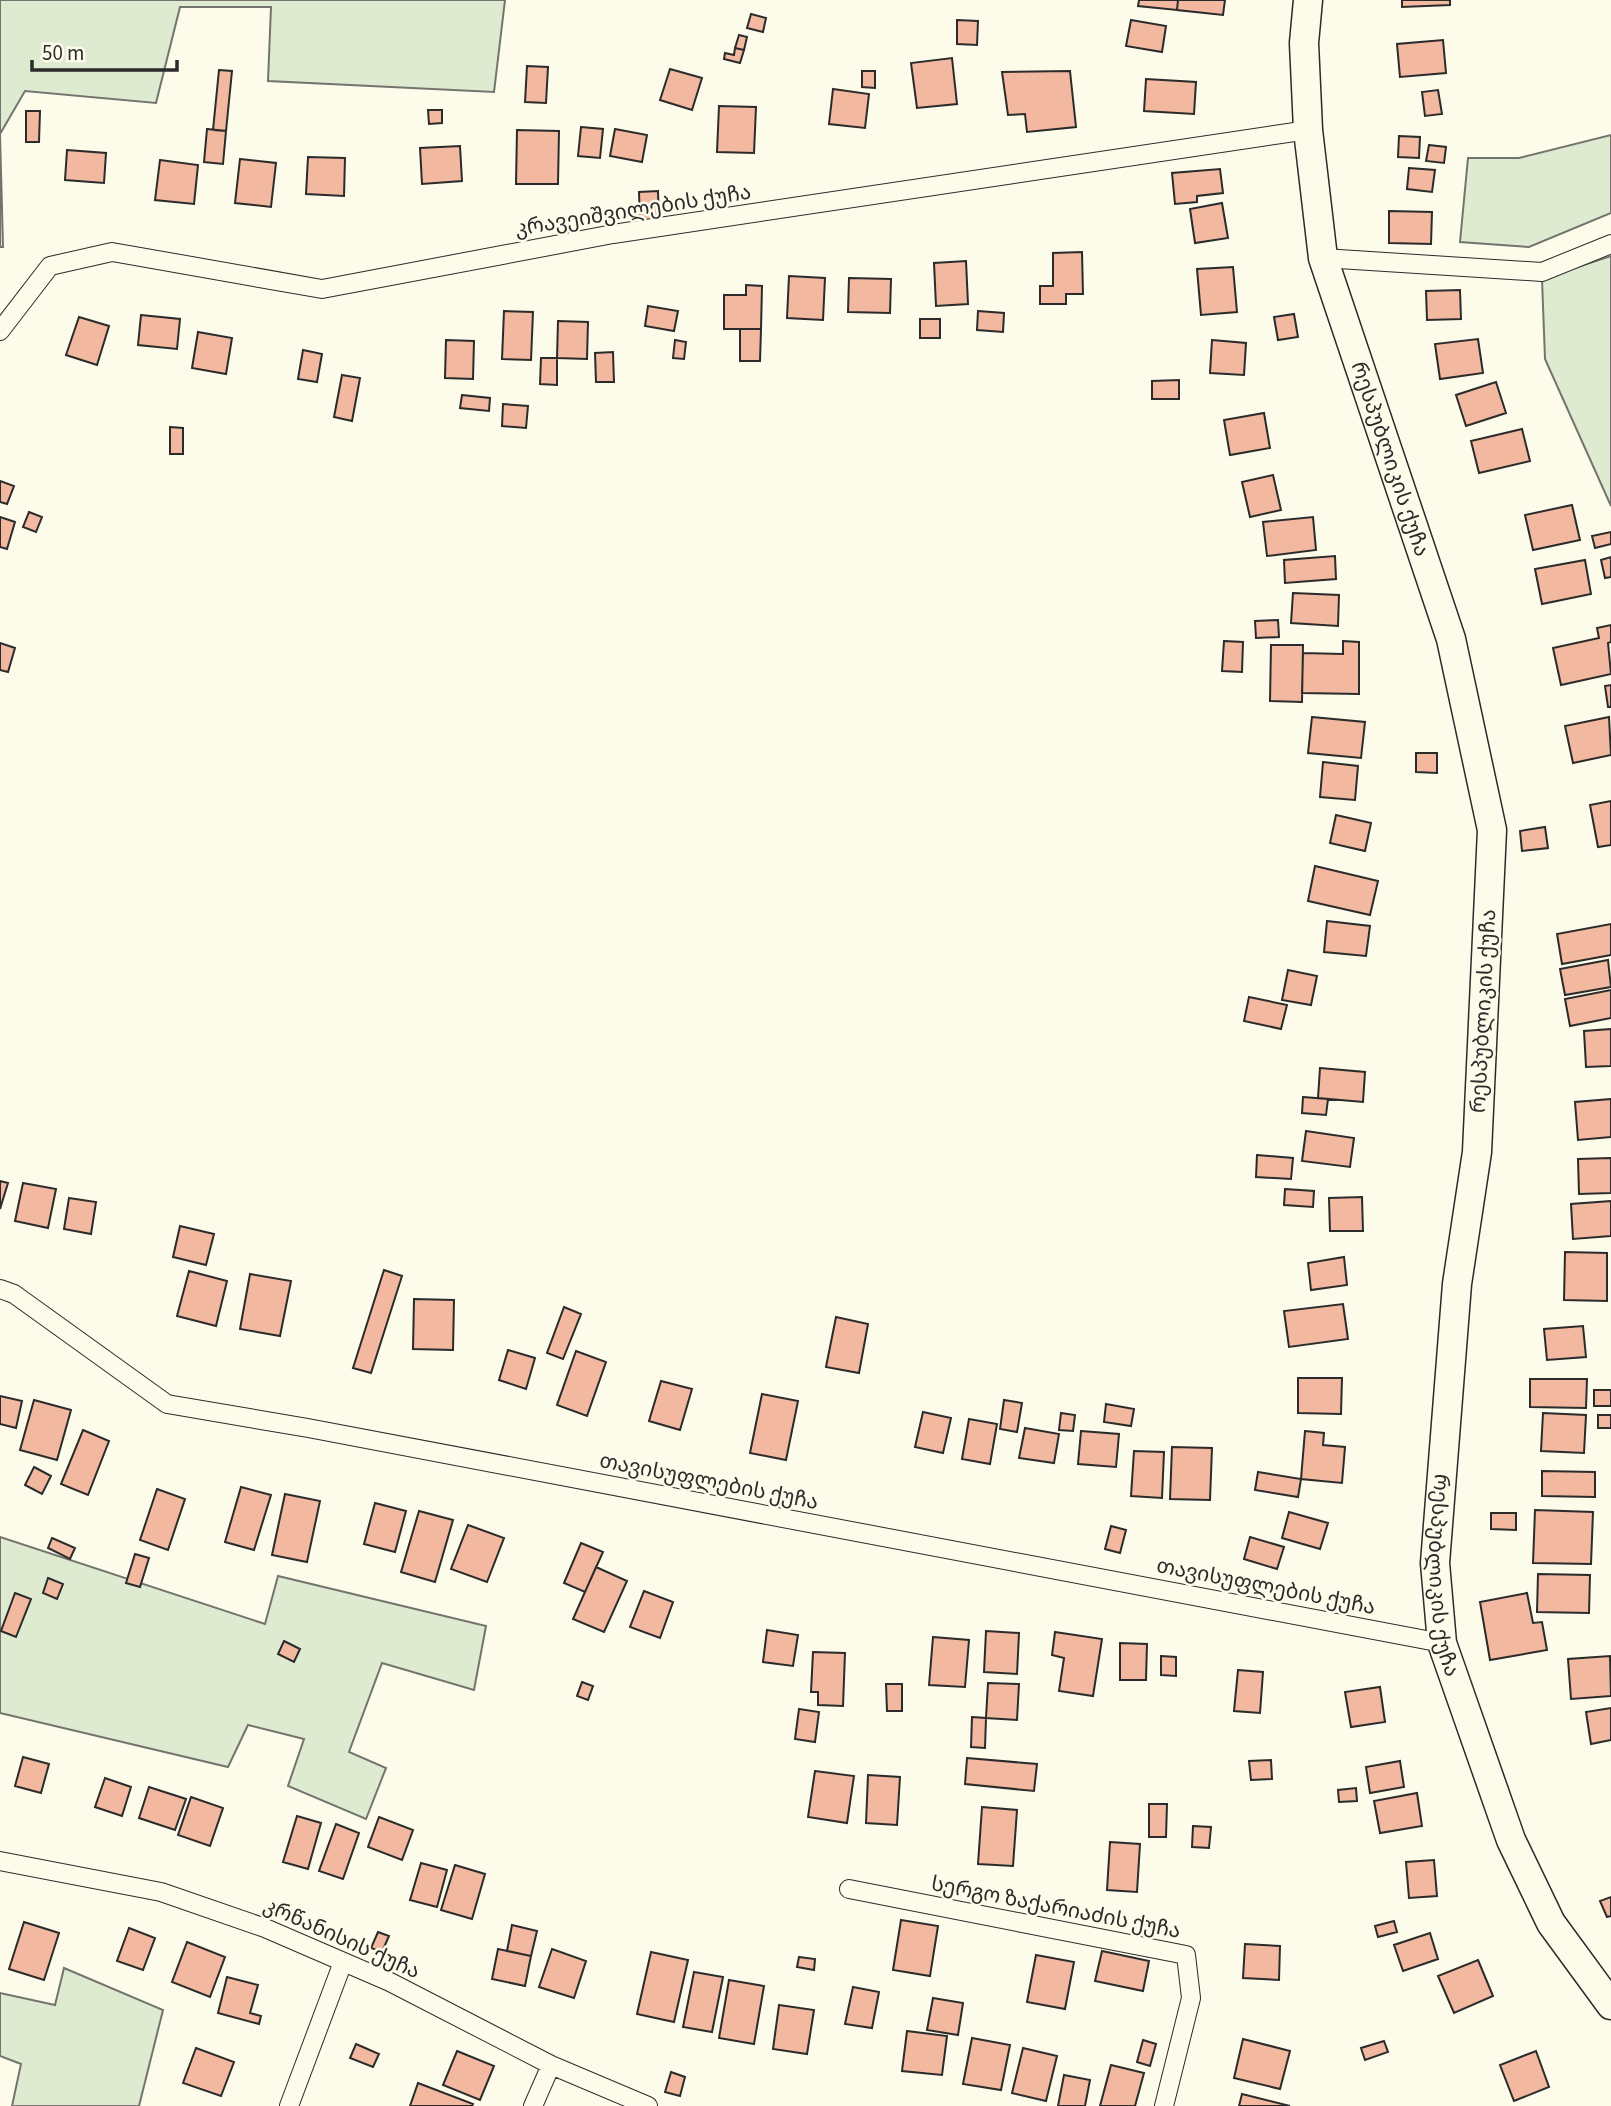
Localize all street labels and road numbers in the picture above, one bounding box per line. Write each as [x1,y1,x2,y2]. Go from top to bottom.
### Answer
street label: კრავეიშვილების ქუჩა [513,177,753,243]
street label: რესპუბლიკის ქუჩა [1344,357,1437,560]
street label: რესპუბლიკის ქუჩა [1463,908,1503,1114]
street label: თავისუფლების ქუჩა [597,1445,821,1517]
street label: რესპუბლიკის ქუჩა [1419,1473,1468,1681]
street label: თავისუფლების ქუჩა [1154,1550,1378,1622]
street label: სერგო ზაქარიაძის ქუჩა [929,1868,1183,1946]
street label: კრწანისის ქუჩა [259,1890,425,1986]

